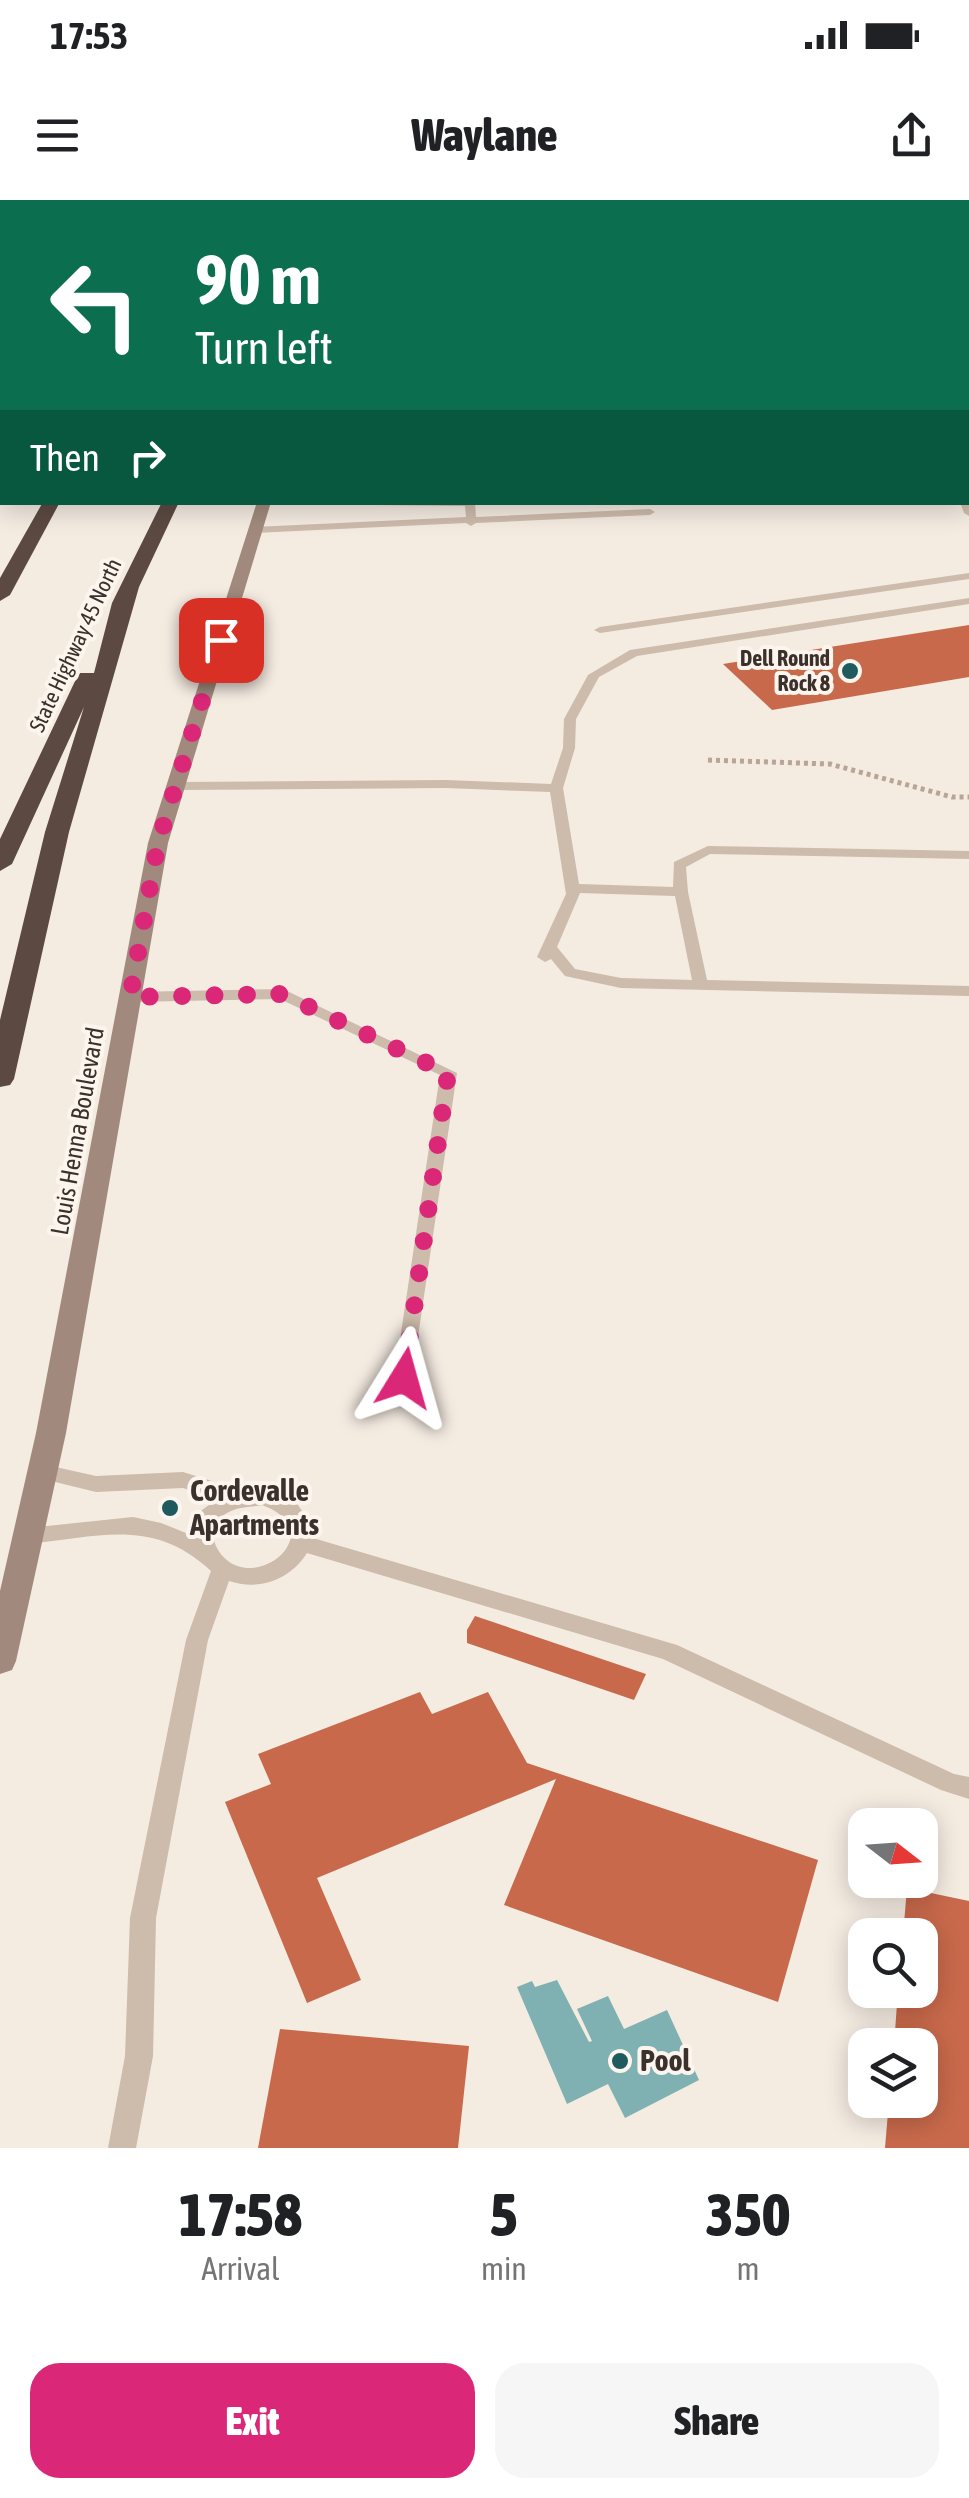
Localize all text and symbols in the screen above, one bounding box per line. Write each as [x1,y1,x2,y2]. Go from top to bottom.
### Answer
text: 17:53 [50,14,128,57]
icon: menu [30,108,85,163]
icon: share [884,108,939,163]
text: Waylane [412,109,557,161]
text: 90 m [195,239,321,319]
icon: left [30,240,160,370]
text: Turn left [195,322,333,374]
icon: right [120,430,175,485]
text: Then [30,436,100,479]
street label: State Highway 45 North [23,554,127,736]
pin [179,598,264,683]
icon: arrive [194,613,249,668]
place label: Dell Round Rock 8 [740,645,830,696]
marker: Dell Round Rock 8 [839,660,861,682]
street label: Louis Henna Boulevard [45,1025,109,1237]
position arrow [352,1326,456,1430]
place label: Cordevalle Apartments [189,1473,319,1541]
marker: Cordevalle Apartments [159,1497,181,1519]
north arrow [848,1808,938,1898]
map controls [848,1808,938,2118]
button: search [848,1918,938,2008]
button: layers [848,2028,938,2118]
place label: Pool [640,2043,692,2077]
marker: Pool [609,2050,631,2072]
text: 17:58 [179,2180,302,2249]
text: 5 [490,2180,518,2249]
text: 350 [706,2180,790,2249]
text: Arrival [201,2250,280,2287]
text: min [481,2250,527,2287]
text: m [736,2250,759,2287]
button: Exit [30,2363,475,2478]
button: Share [495,2363,939,2478]

